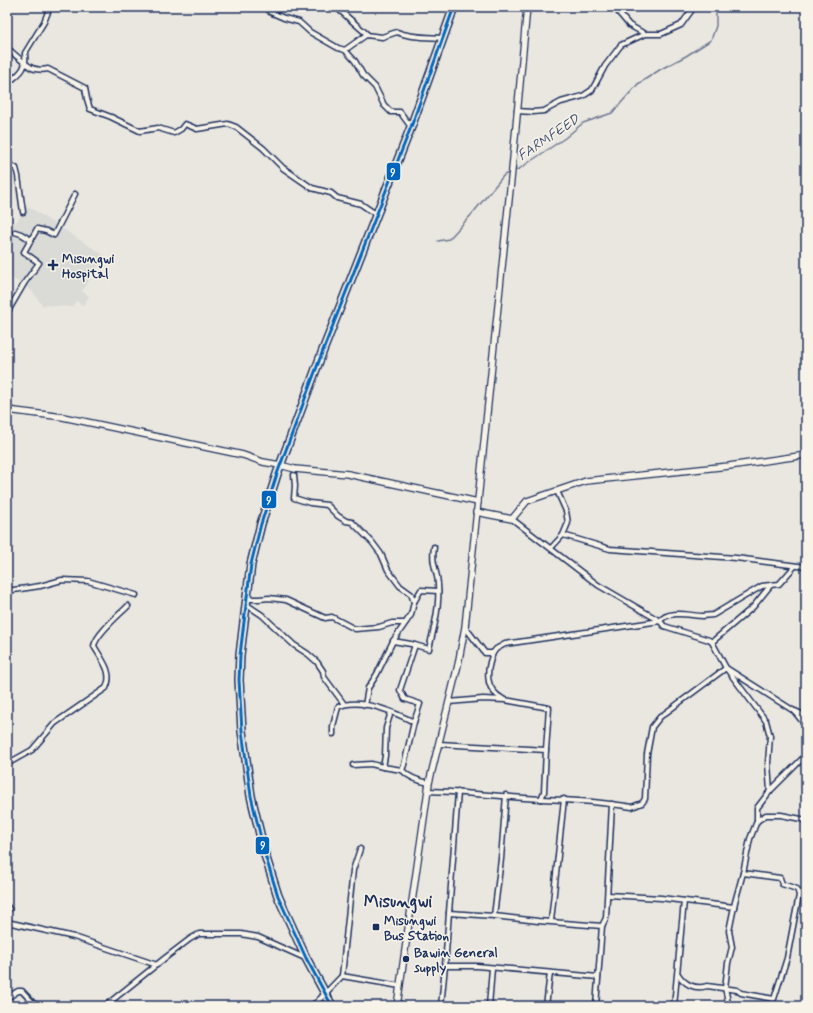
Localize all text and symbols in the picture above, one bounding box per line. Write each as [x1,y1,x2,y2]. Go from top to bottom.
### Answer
water label: FARMFEED [514,110,584,165]
line badge: 9 [386,162,401,181]
text: 9 [390,166,396,180]
place label: Misungwi Hospital [62,251,114,283]
marker: Misungwi Hospital [47,259,59,271]
line badge: 9 [261,490,277,509]
text: 9 [266,494,272,508]
line badge: 9 [255,836,270,855]
text: 9 [260,839,266,853]
district label: Misungwi [364,891,432,914]
place label: Misungwi Bus Station [384,913,449,945]
marker: Misungwi Bus Station [371,922,381,932]
place label: Bawin General supply [413,945,498,977]
marker: Bawin General supply [401,954,411,964]

